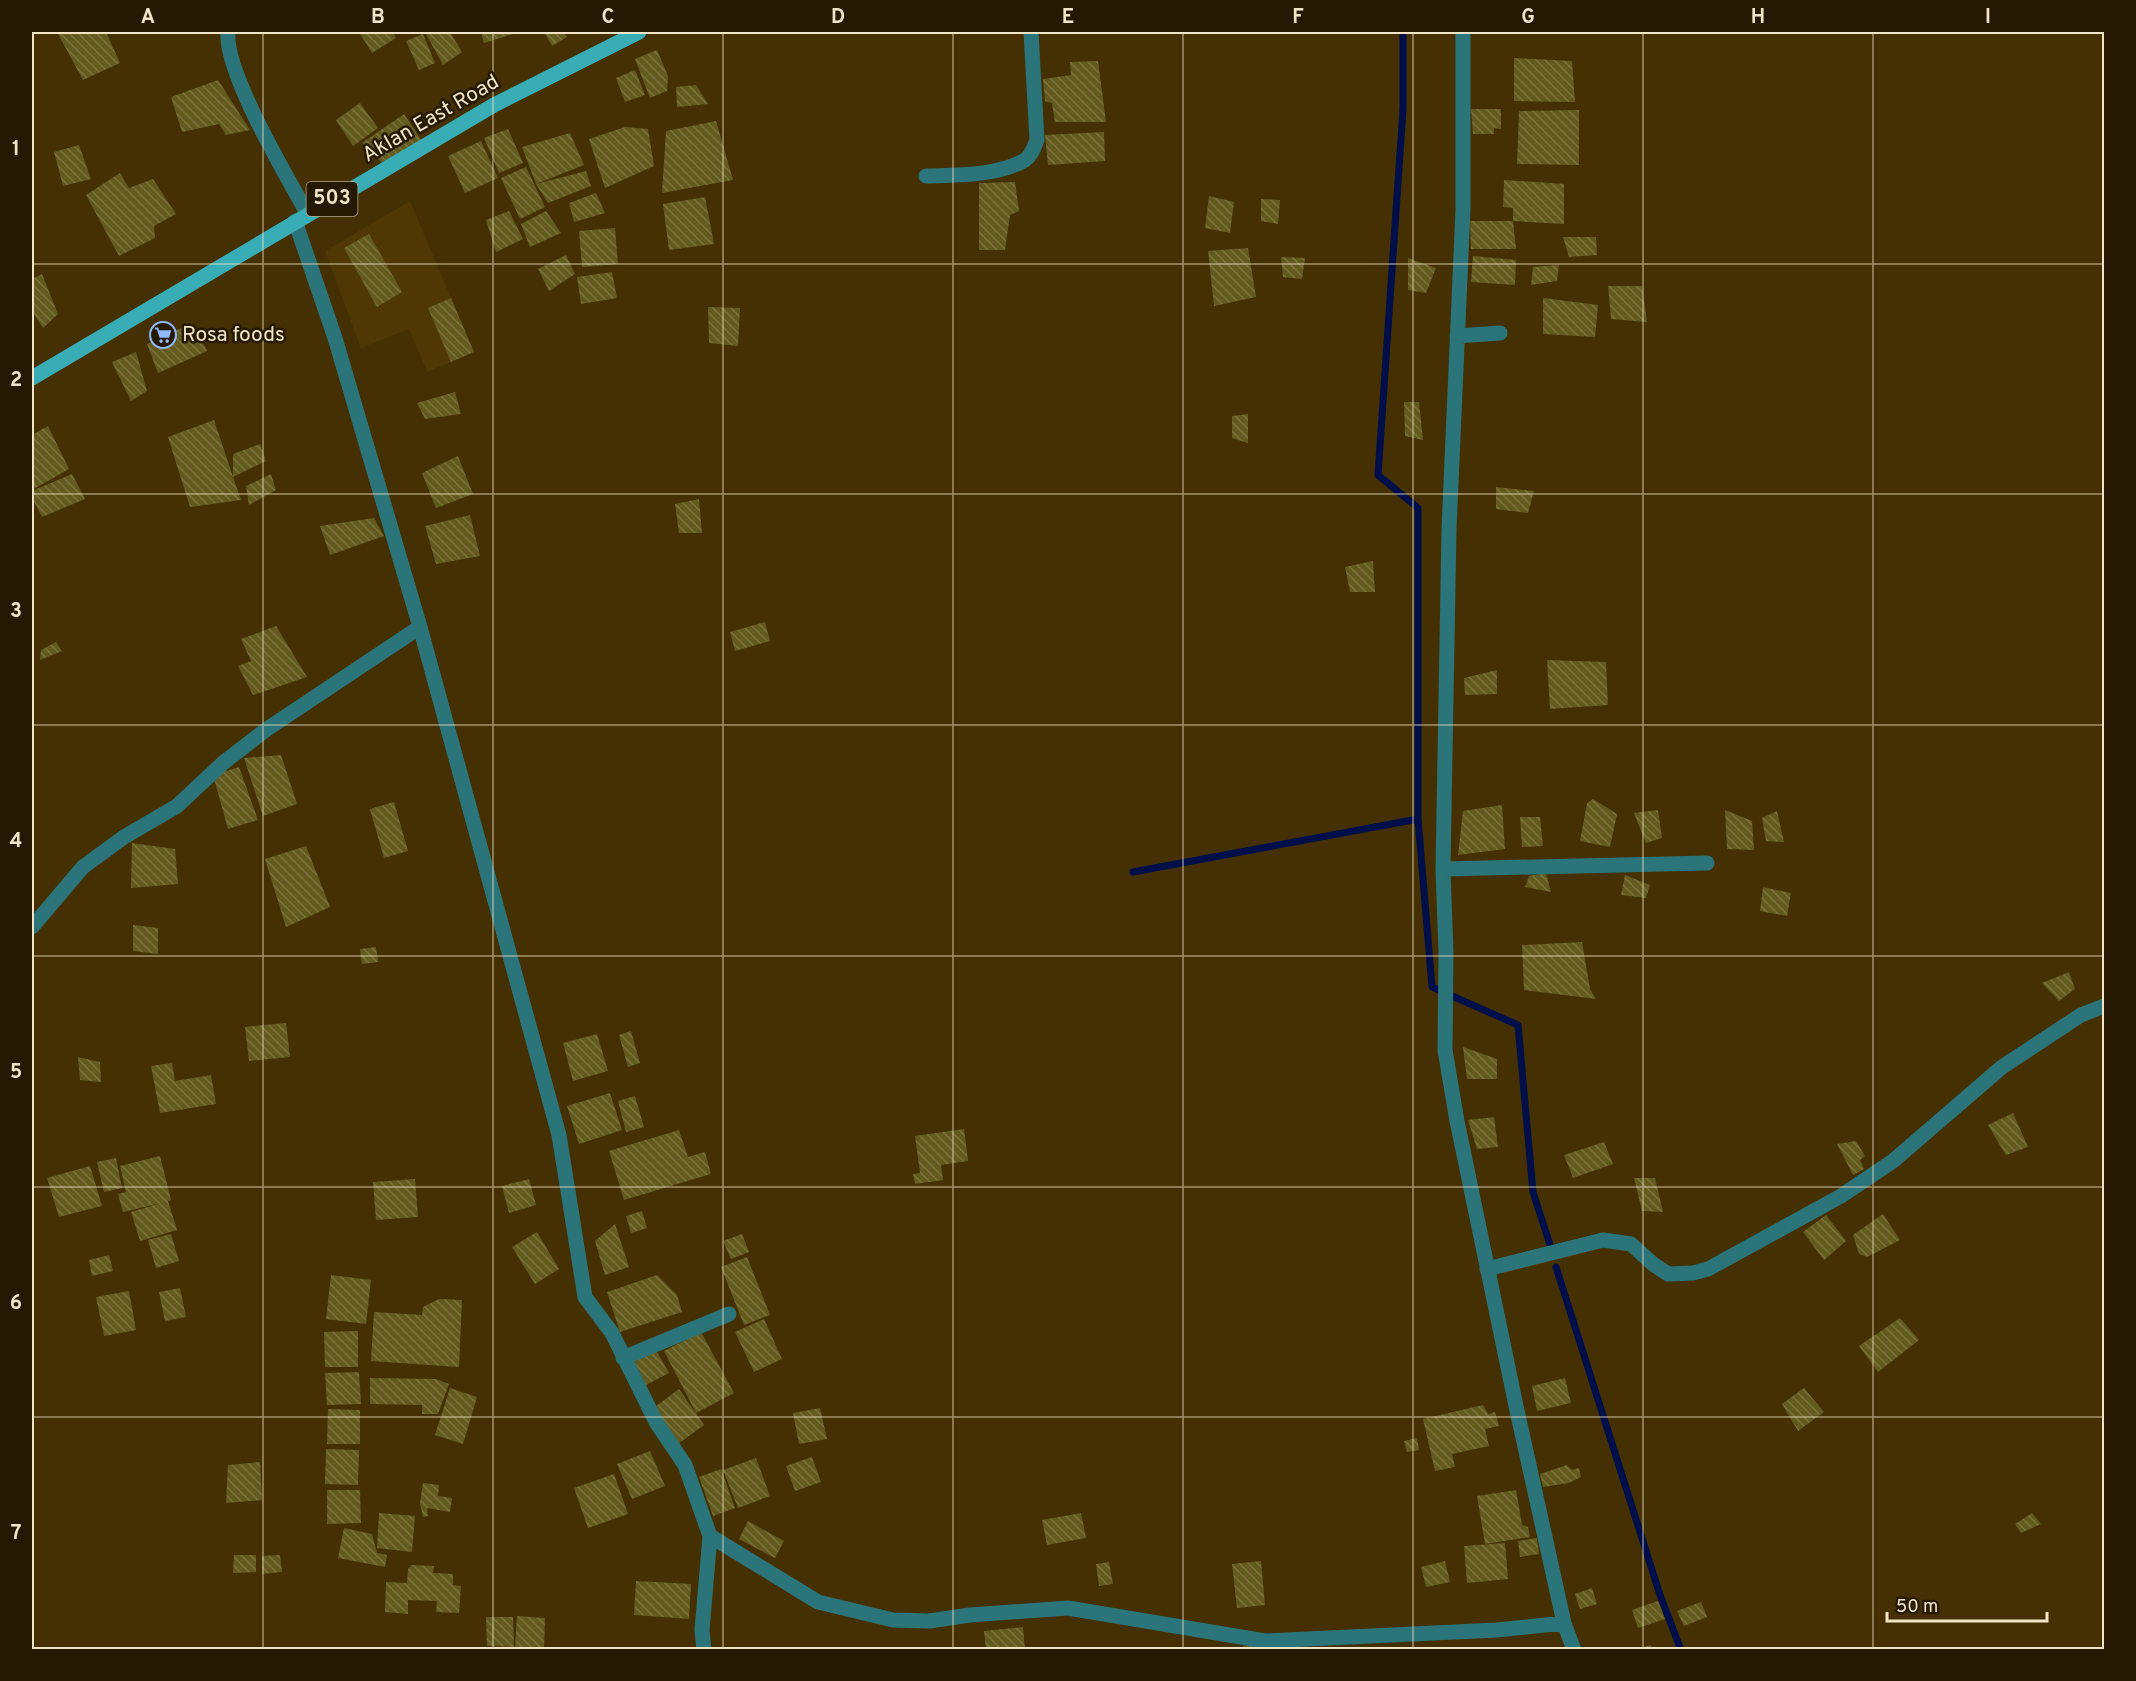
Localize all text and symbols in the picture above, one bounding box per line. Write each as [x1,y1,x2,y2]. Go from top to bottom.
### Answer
text: A [141,5,155,31]
text: B [371,5,385,31]
text: C [602,5,614,31]
text: D [831,5,845,31]
text: E [1062,5,1074,31]
text: F [1292,5,1304,31]
text: G [1521,5,1535,31]
text: H [1751,5,1765,31]
text: I [1985,5,1991,31]
street label: Aklan East Road [358,69,504,169]
text: 1 [12,137,20,163]
road number: 503 [306,182,358,216]
supermarket icon: Rosa foods [148,320,178,350]
place label: Rosa foods [182,322,285,349]
text: 2 [10,368,22,394]
text: 3 [10,599,22,625]
text: 4 [10,829,22,855]
text: 5 [10,1060,22,1086]
text: 6 [10,1291,22,1317]
text: 7 [11,1521,21,1547]
scale bar [1887,1585,2048,1623]
text: 50 m [1896,1596,1938,1619]

